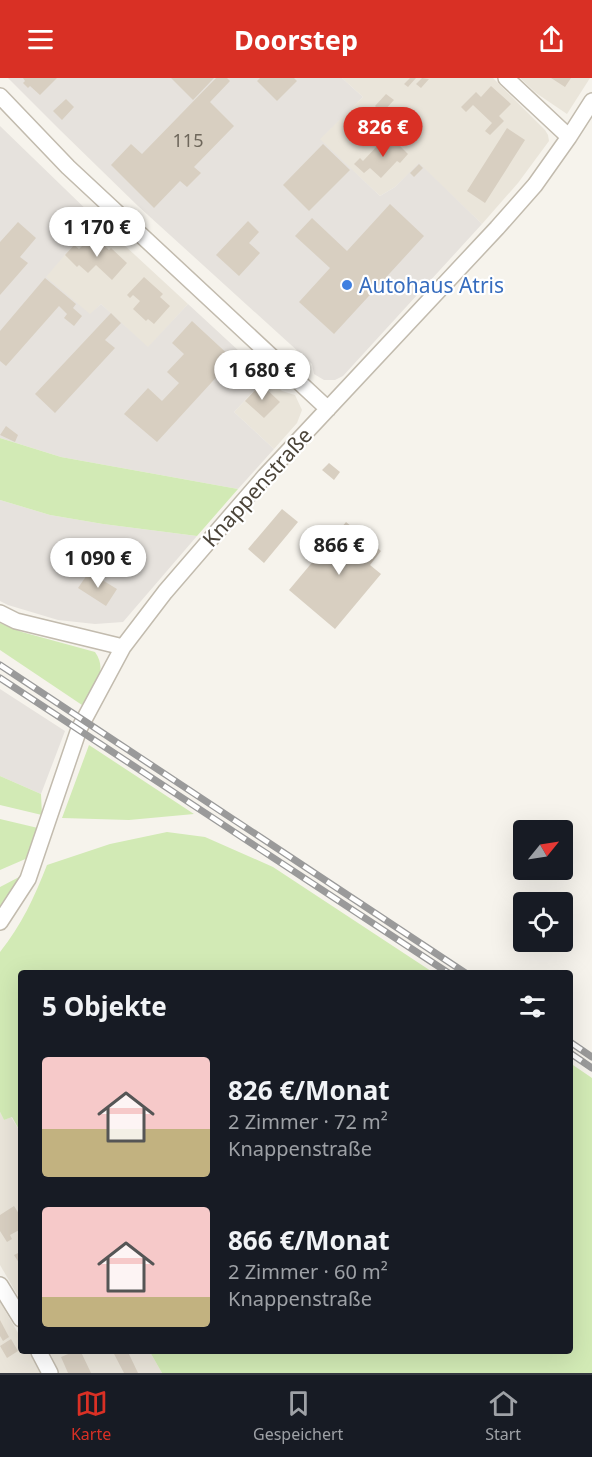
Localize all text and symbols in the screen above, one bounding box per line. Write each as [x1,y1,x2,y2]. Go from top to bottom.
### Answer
text: Doorstep [234,21,358,58]
icon: menu [24,23,57,56]
icon: share [535,23,568,56]
pin: 826 € [341,107,425,158]
text: 826 € [358,113,408,140]
house number: 115 [173,128,203,152]
pin: 1 170 € [42,207,152,258]
text: 1 170 € [63,213,131,240]
place label: Autohaus Atris [359,271,504,299]
marker: Autohaus Atris [340,278,354,292]
pin: 1 680 € [207,350,317,401]
text: 1 680 € [228,356,296,383]
street label: Knappenstraße [196,421,318,553]
pin: 866 € [297,525,381,576]
text: 866 € [314,531,364,558]
pin: 1 090 € [43,538,153,589]
text: 1 090 € [64,544,132,571]
north arrow [513,820,573,880]
map controls [513,820,573,952]
button: locate [513,892,573,952]
text: 5 Objekte [42,988,167,1024]
icon: filters [516,990,549,1023]
text: 826 €/Monat [228,1072,390,1108]
icon: home [90,1081,162,1153]
text: 2 Zimmer · 72 m² [228,1108,388,1135]
text: Knappenstraße [228,1135,372,1162]
text: 866 €/Monat [228,1222,390,1258]
icon: home [90,1231,162,1303]
text: 2 Zimmer · 60 m² [228,1258,388,1285]
text: Knappenstraße [228,1285,372,1312]
tab: Karte [71,1387,111,1445]
tab: Gespeichert [253,1387,343,1445]
tab: Start [485,1387,521,1445]

